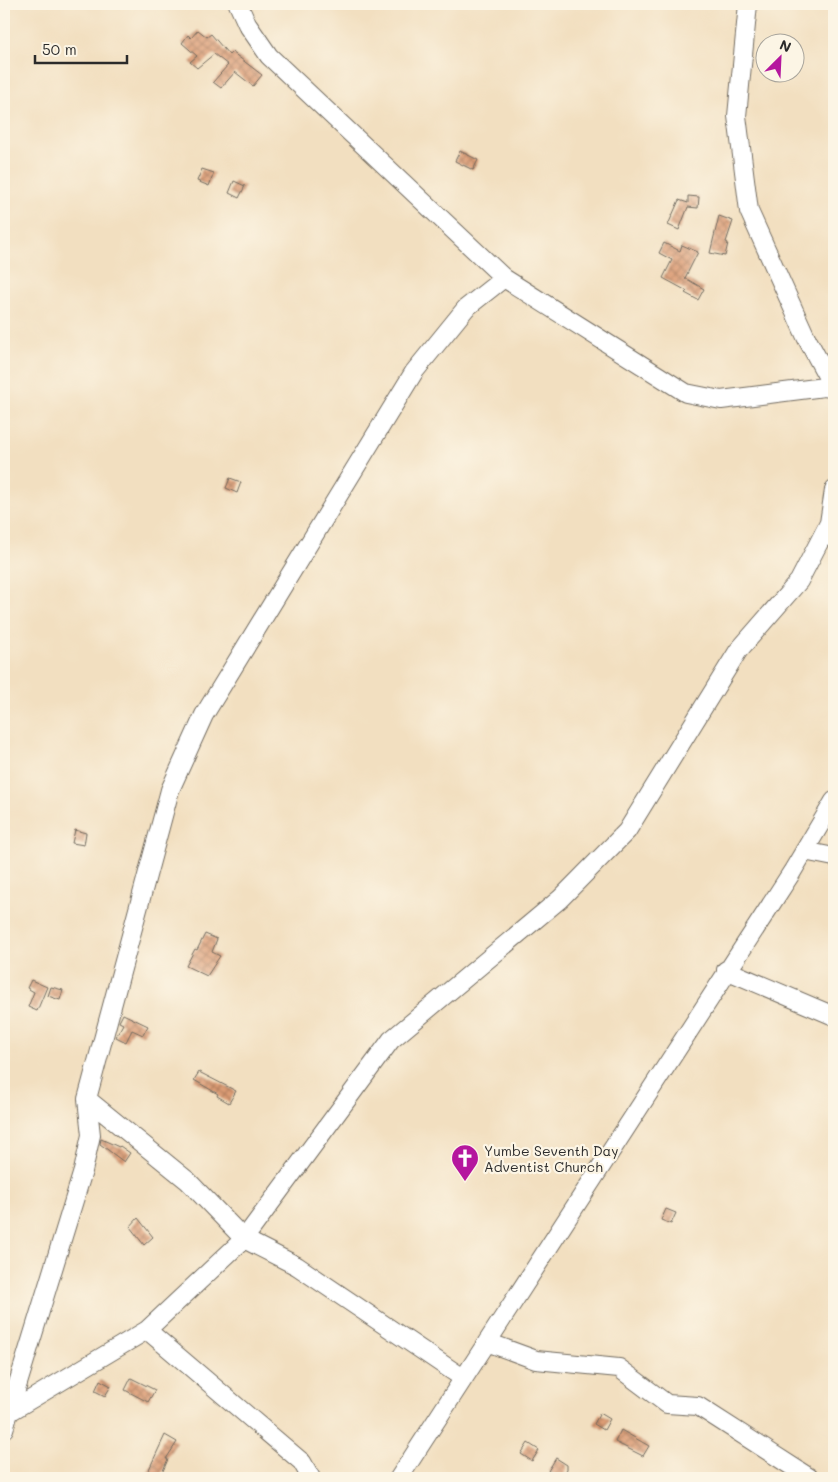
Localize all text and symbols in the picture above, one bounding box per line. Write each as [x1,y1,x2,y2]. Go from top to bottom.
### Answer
scale bar [35,32,128,64]
north arrow [756,32,806,82]
text: N [777,35,794,57]
text: 50 m [42,39,77,59]
place label: Yumbe Seventh Day Adventist Church [484,1141,619,1176]
church icon: Yumbe Seventh Day Adventist Church [450,1143,480,1182]

